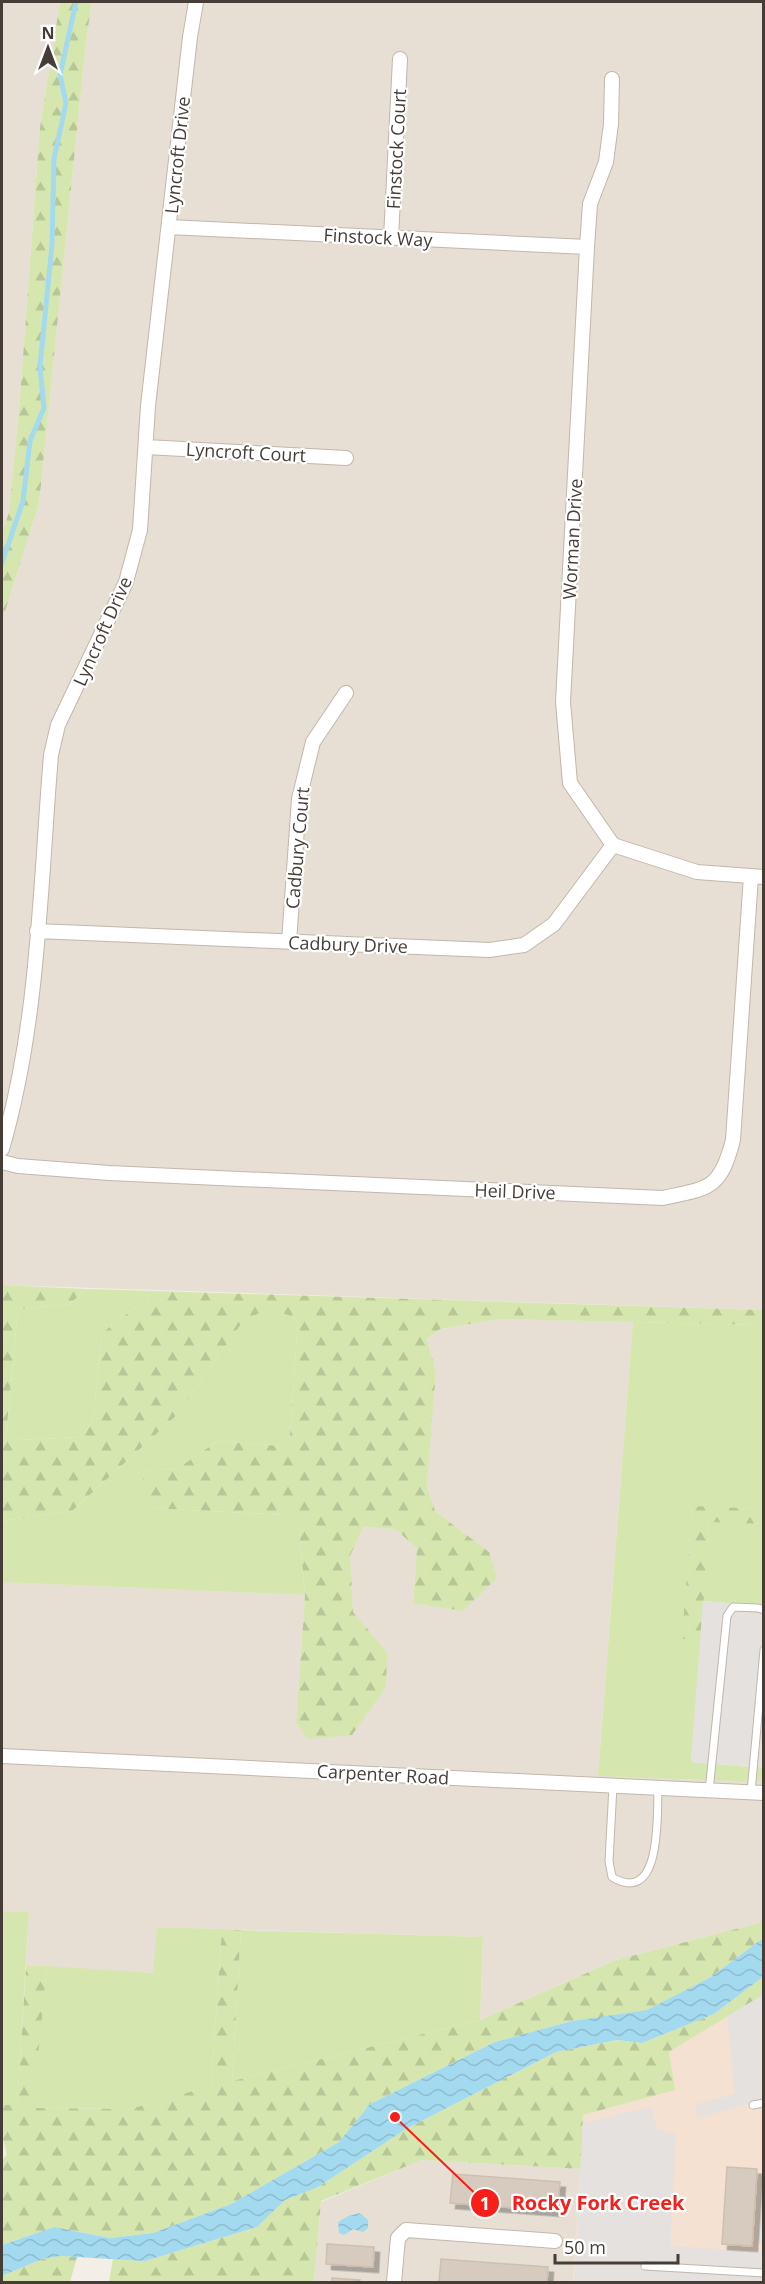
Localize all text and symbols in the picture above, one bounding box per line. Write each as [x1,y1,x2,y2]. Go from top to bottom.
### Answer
north arrow [18,18,78,78]
text: N [41,22,55,44]
street label: Finstock Court [381,88,411,210]
street label: Lyncroft Drive [159,95,195,215]
street label: Finstock Way [323,222,434,252]
street label: Lyncroft Court [185,437,307,467]
street label: Worman Drive [557,478,587,600]
street label: Lyncroft Drive [67,572,137,690]
street label: Cadbury Court [280,786,314,910]
street label: Cadbury Drive [288,930,408,958]
street label: Heil Drive [474,1178,556,1204]
street label: Carpenter Road [316,1759,450,1789]
callout: Rocky Fork Creek [470,2184,696,2222]
text: Rocky Fork Creek [512,2189,685,2216]
text: 1 [480,2191,490,2215]
scale bar [555,2227,678,2265]
text: 50 m [564,2235,606,2259]

